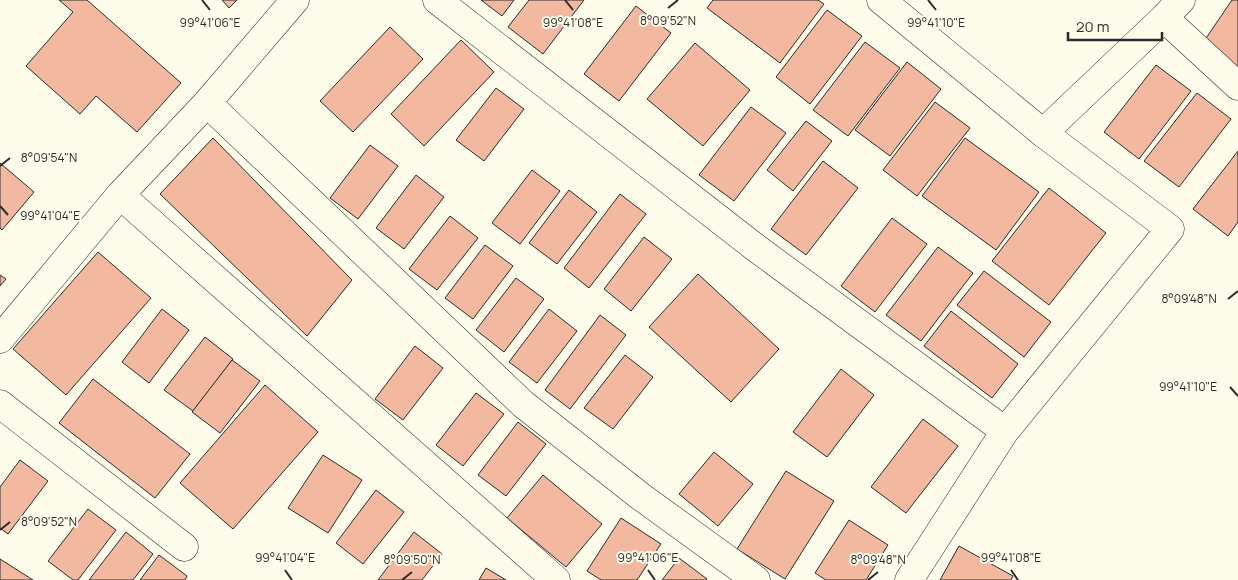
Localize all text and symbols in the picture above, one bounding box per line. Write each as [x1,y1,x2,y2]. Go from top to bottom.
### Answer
scale bar [1068,10,1162,42]
text: 8°09'52"N [640,12,696,29]
text: 99°41'06"E [180,14,241,31]
text: 99°41'08"E [543,14,603,31]
text: 99°41'10"E [907,14,965,31]
text: 20 m [1076,16,1109,37]
text: 8°09'54"N [21,149,77,166]
text: 99°41'04"E [20,207,80,224]
text: 8°09'48"N [1161,290,1217,307]
text: 99°41'10"E [1159,378,1217,395]
text: 8°09'52"N [21,513,77,530]
text: 99°41'04"E [255,549,315,566]
text: 99°41'06"E [618,549,679,566]
text: 99°41'08"E [981,549,1041,566]
text: 8°09'50"N [384,551,440,568]
text: 8°09'48"N [850,551,906,568]

